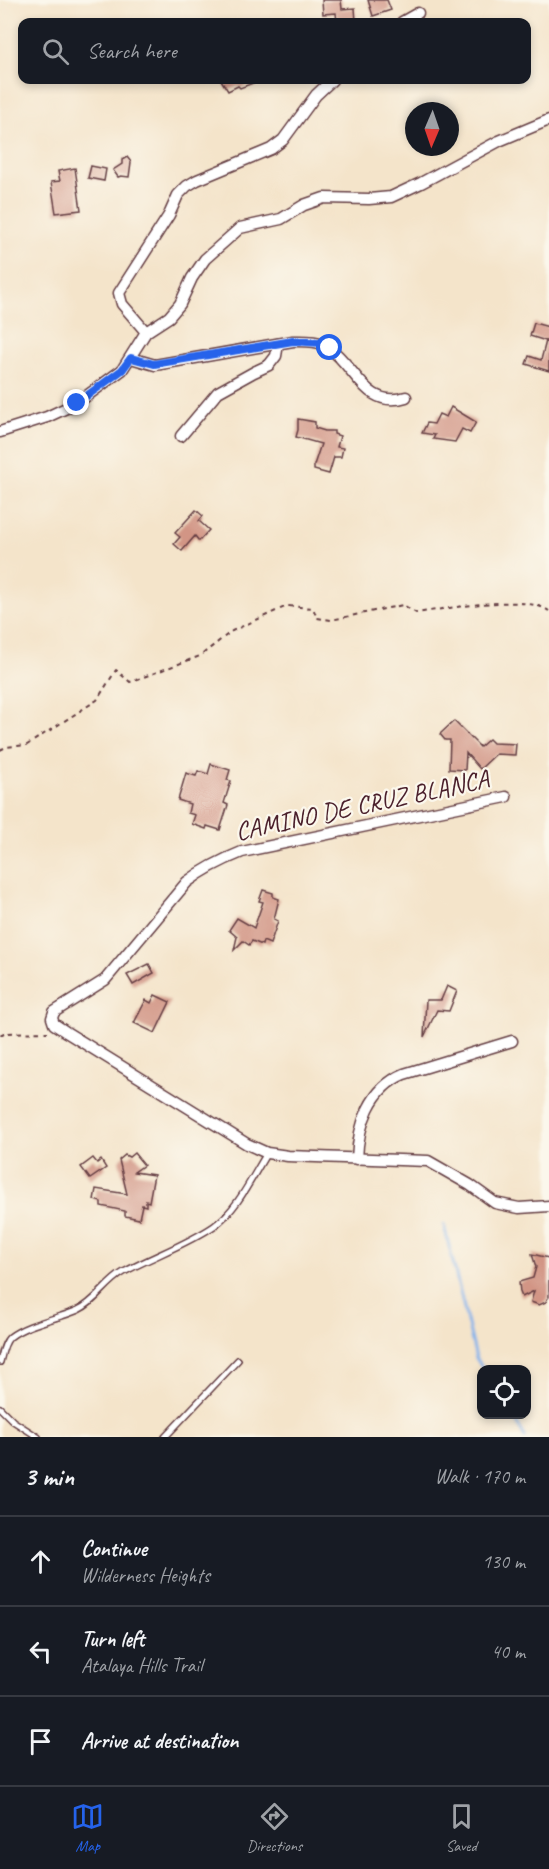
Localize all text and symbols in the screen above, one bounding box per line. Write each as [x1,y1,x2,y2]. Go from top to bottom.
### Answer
search box [18,18,531,84]
icon: search [39,35,72,68]
text: Search here [87,37,177,65]
north arrow [405,102,459,156]
route start [316,334,342,360]
route end [63,389,89,415]
street label: CAMINO DE CRUZ BLANCA [232,762,494,848]
map controls [477,1365,531,1419]
button: locate [477,1365,531,1419]
text: 3 min [24,1460,74,1493]
text: Walk · 170 m [435,1464,525,1489]
text: Continue [81,1535,147,1563]
icon: ahead [24,1545,57,1578]
text: 130 m [482,1549,525,1574]
text: Wilderness Heights [81,1563,210,1588]
text: Turn left [81,1625,145,1653]
icon: left [24,1635,57,1668]
text: 40 m [491,1639,525,1664]
text: Atalaya Hills Trail [81,1653,202,1678]
icon: arrive [24,1725,57,1758]
text: Arrive at destination [81,1727,238,1755]
tab: Map [71,1800,104,1856]
tab: Directions [247,1800,302,1856]
tab: Saved [445,1800,478,1856]

